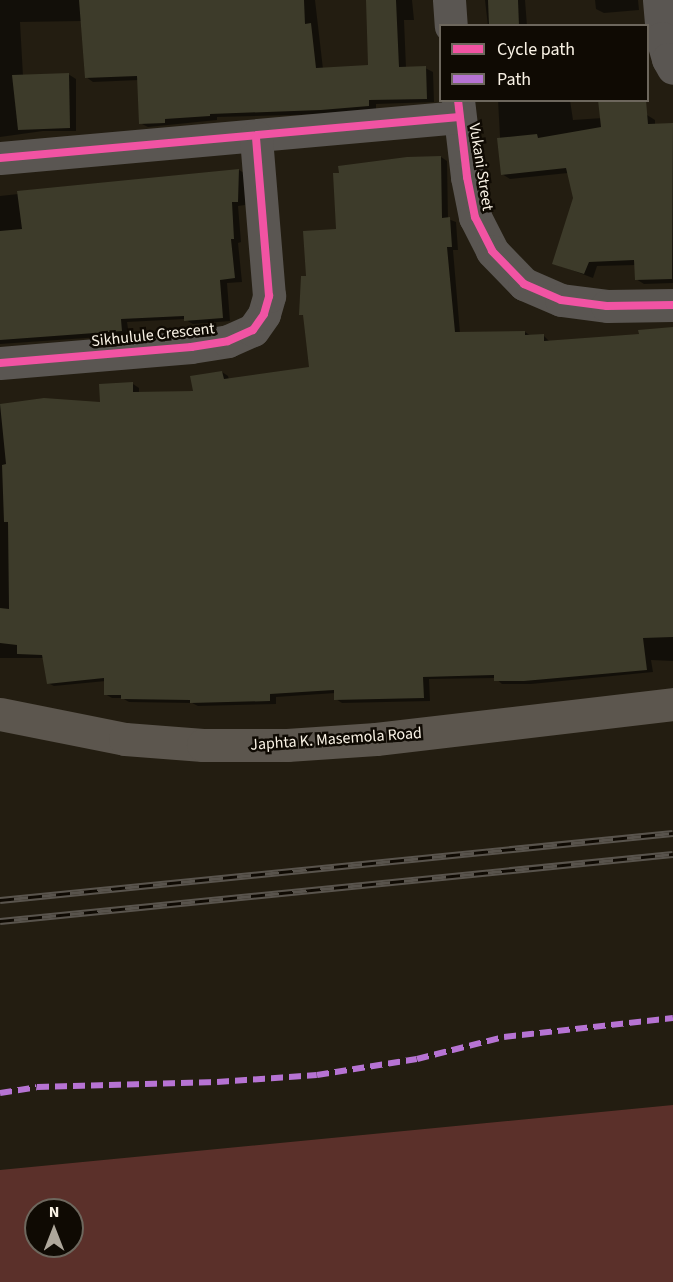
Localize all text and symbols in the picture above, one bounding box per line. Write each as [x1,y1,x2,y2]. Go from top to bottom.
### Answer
legend [439,24,649,102]
text: Cycle path [497,37,575,62]
text: Path [497,67,531,92]
street label: Vukani Street [465,122,497,212]
street label: Sikhulule Crescent [90,319,216,351]
street label: Japhta K. Masemola Road [250,723,422,755]
north arrow [24,1198,84,1258]
text: N [49,1201,59,1223]

